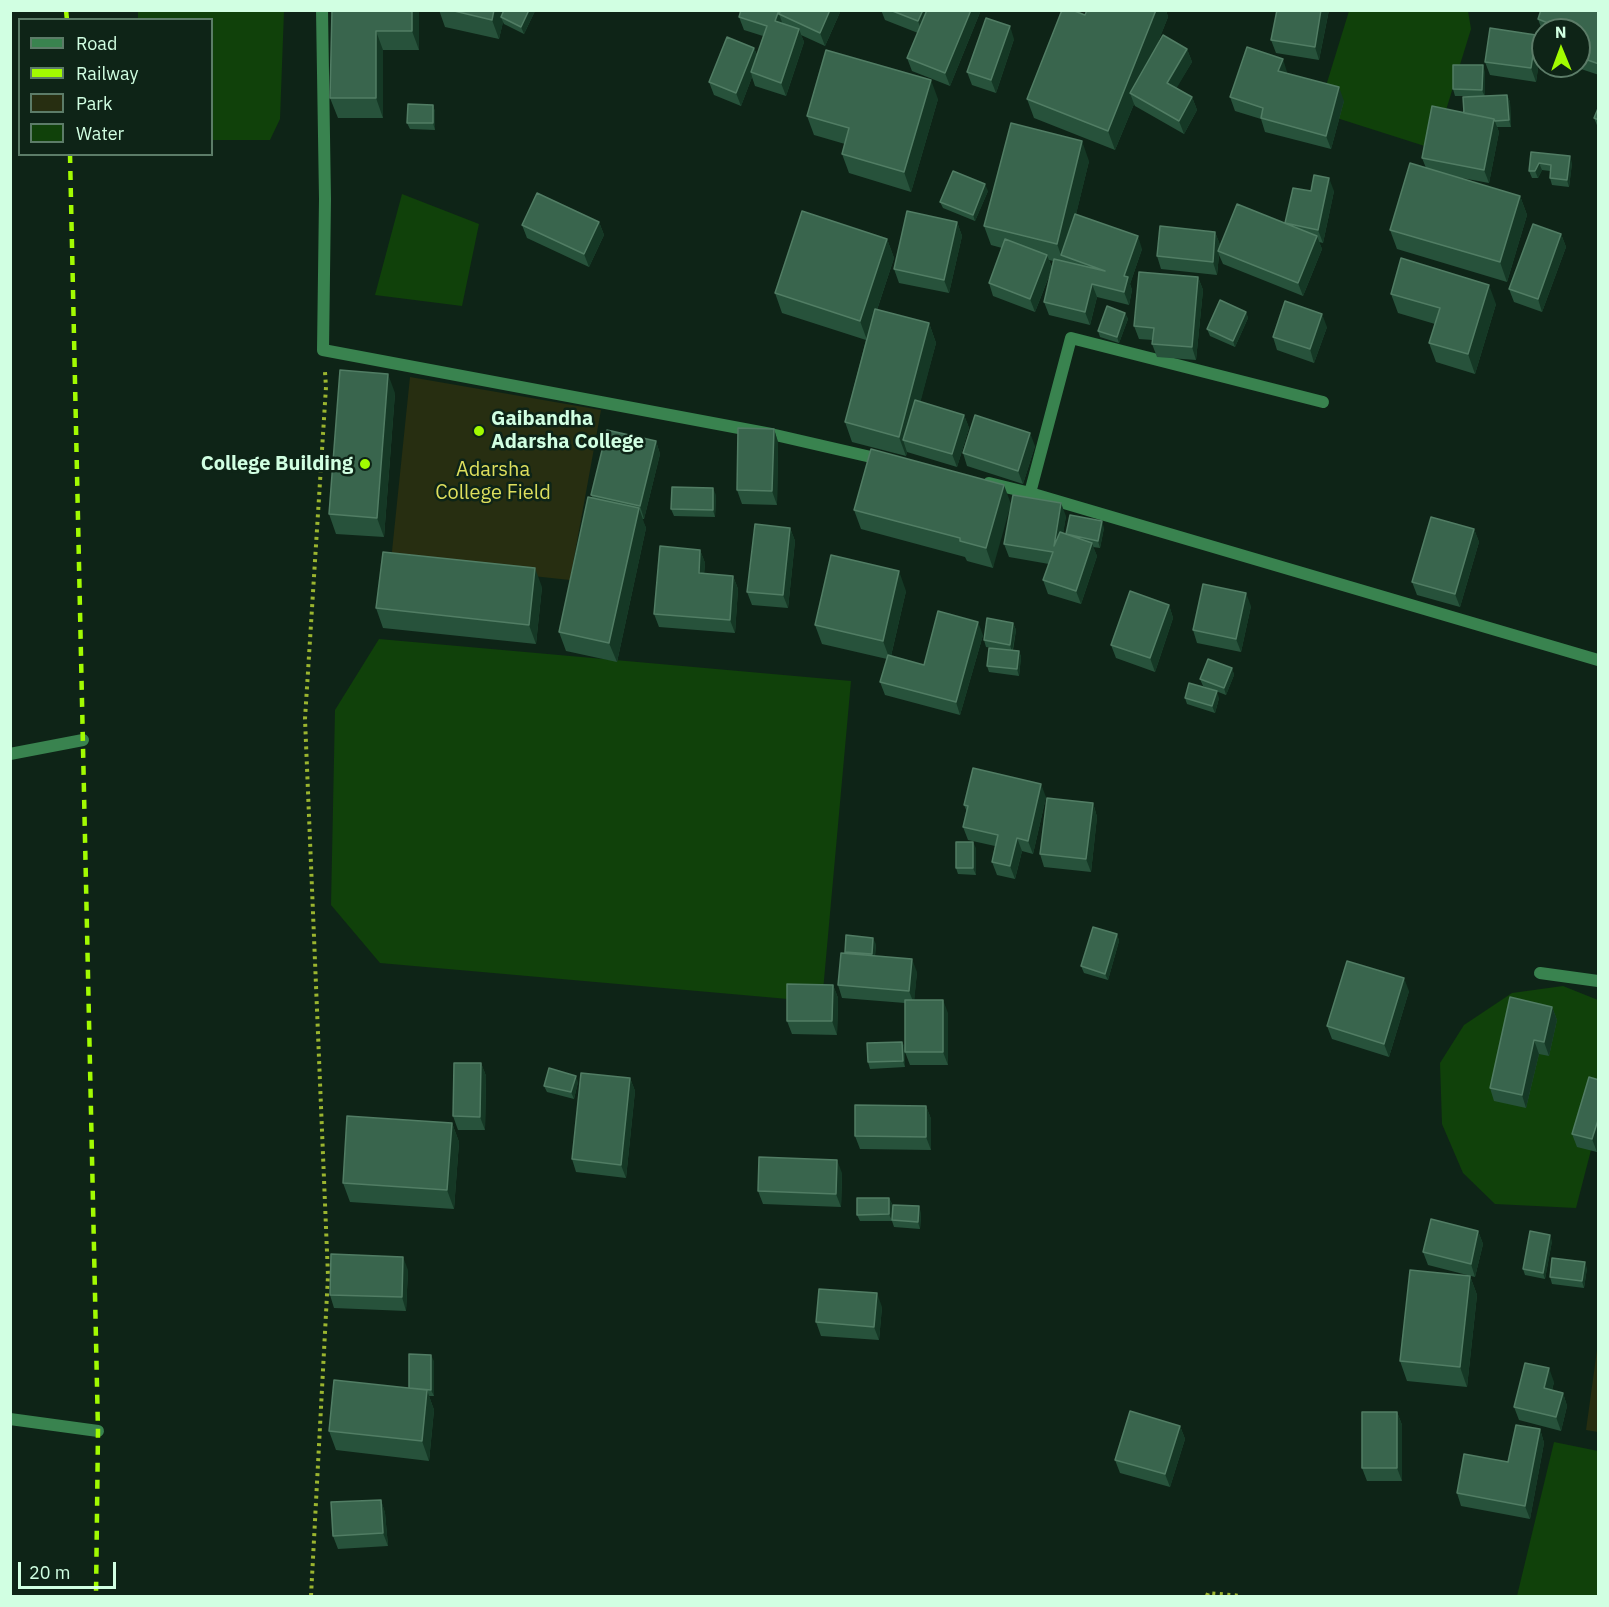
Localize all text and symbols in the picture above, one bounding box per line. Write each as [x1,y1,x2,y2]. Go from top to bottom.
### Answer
legend [18,18,213,156]
north arrow [1531,18,1591,78]
text: N [1555,22,1567,42]
text: Road [76,32,117,55]
text: Railway [76,62,138,85]
text: Park [76,92,112,115]
text: Water [76,122,124,145]
place label: Gaibandha Adarsha College [491,407,644,454]
marker: Gaibandha Adarsha College [472,424,486,438]
place label: College Building [201,452,353,476]
marker: College Building [358,457,372,471]
park label: Adarsha College Field [435,458,551,505]
scale bar [21,1550,118,1588]
text: 20 m [29,1561,71,1584]

